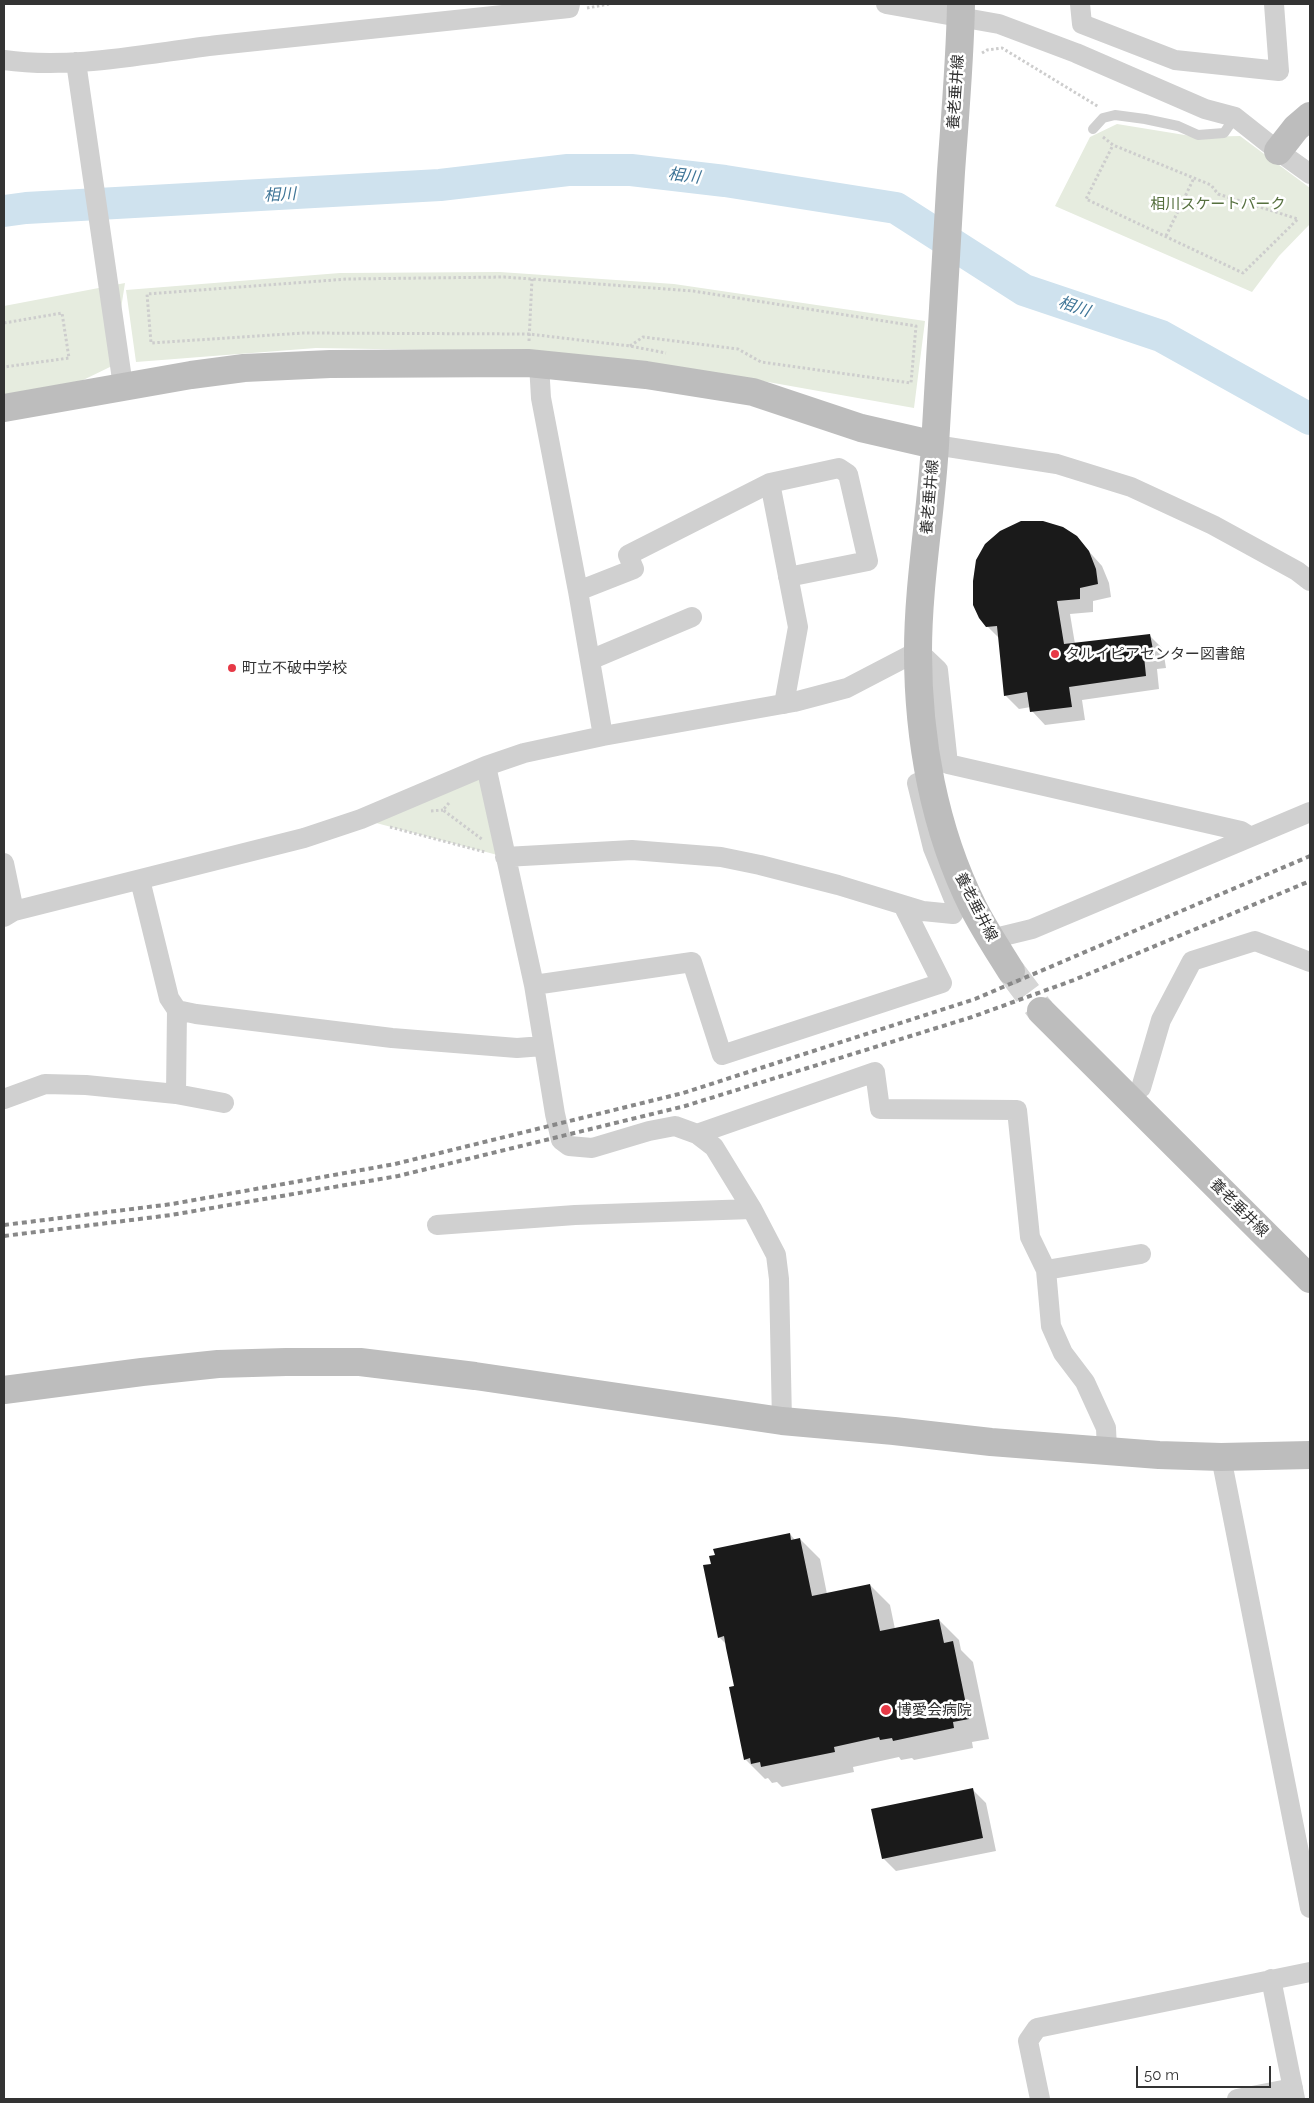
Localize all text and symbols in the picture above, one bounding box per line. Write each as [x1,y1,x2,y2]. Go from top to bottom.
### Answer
street label: 養老垂井線 [944,54,968,130]
water label: 相川 [667,165,701,187]
water label: 相川 [264,185,296,205]
park label: 相川スケートパーク [1151,195,1285,213]
water label: 相川 [1056,293,1092,321]
street label: 養老垂井線 [918,459,942,535]
place label: タルイピアセンター図書館 [1065,645,1245,663]
marker: タルイピアセンター図書館 [1049,648,1061,660]
place label: 町立不破中学校 [242,659,347,677]
marker: 町立不破中学校 [226,662,238,674]
street label: 養老垂井線 [951,870,1001,944]
street label: 養老垂井線 [1206,1175,1272,1241]
place label: 博愛会病院 [897,1701,972,1719]
marker: 博愛会病院 [879,1703,893,1717]
scale bar [1139,2056,1274,2088]
text: 50 m [1144,2066,1179,2084]

